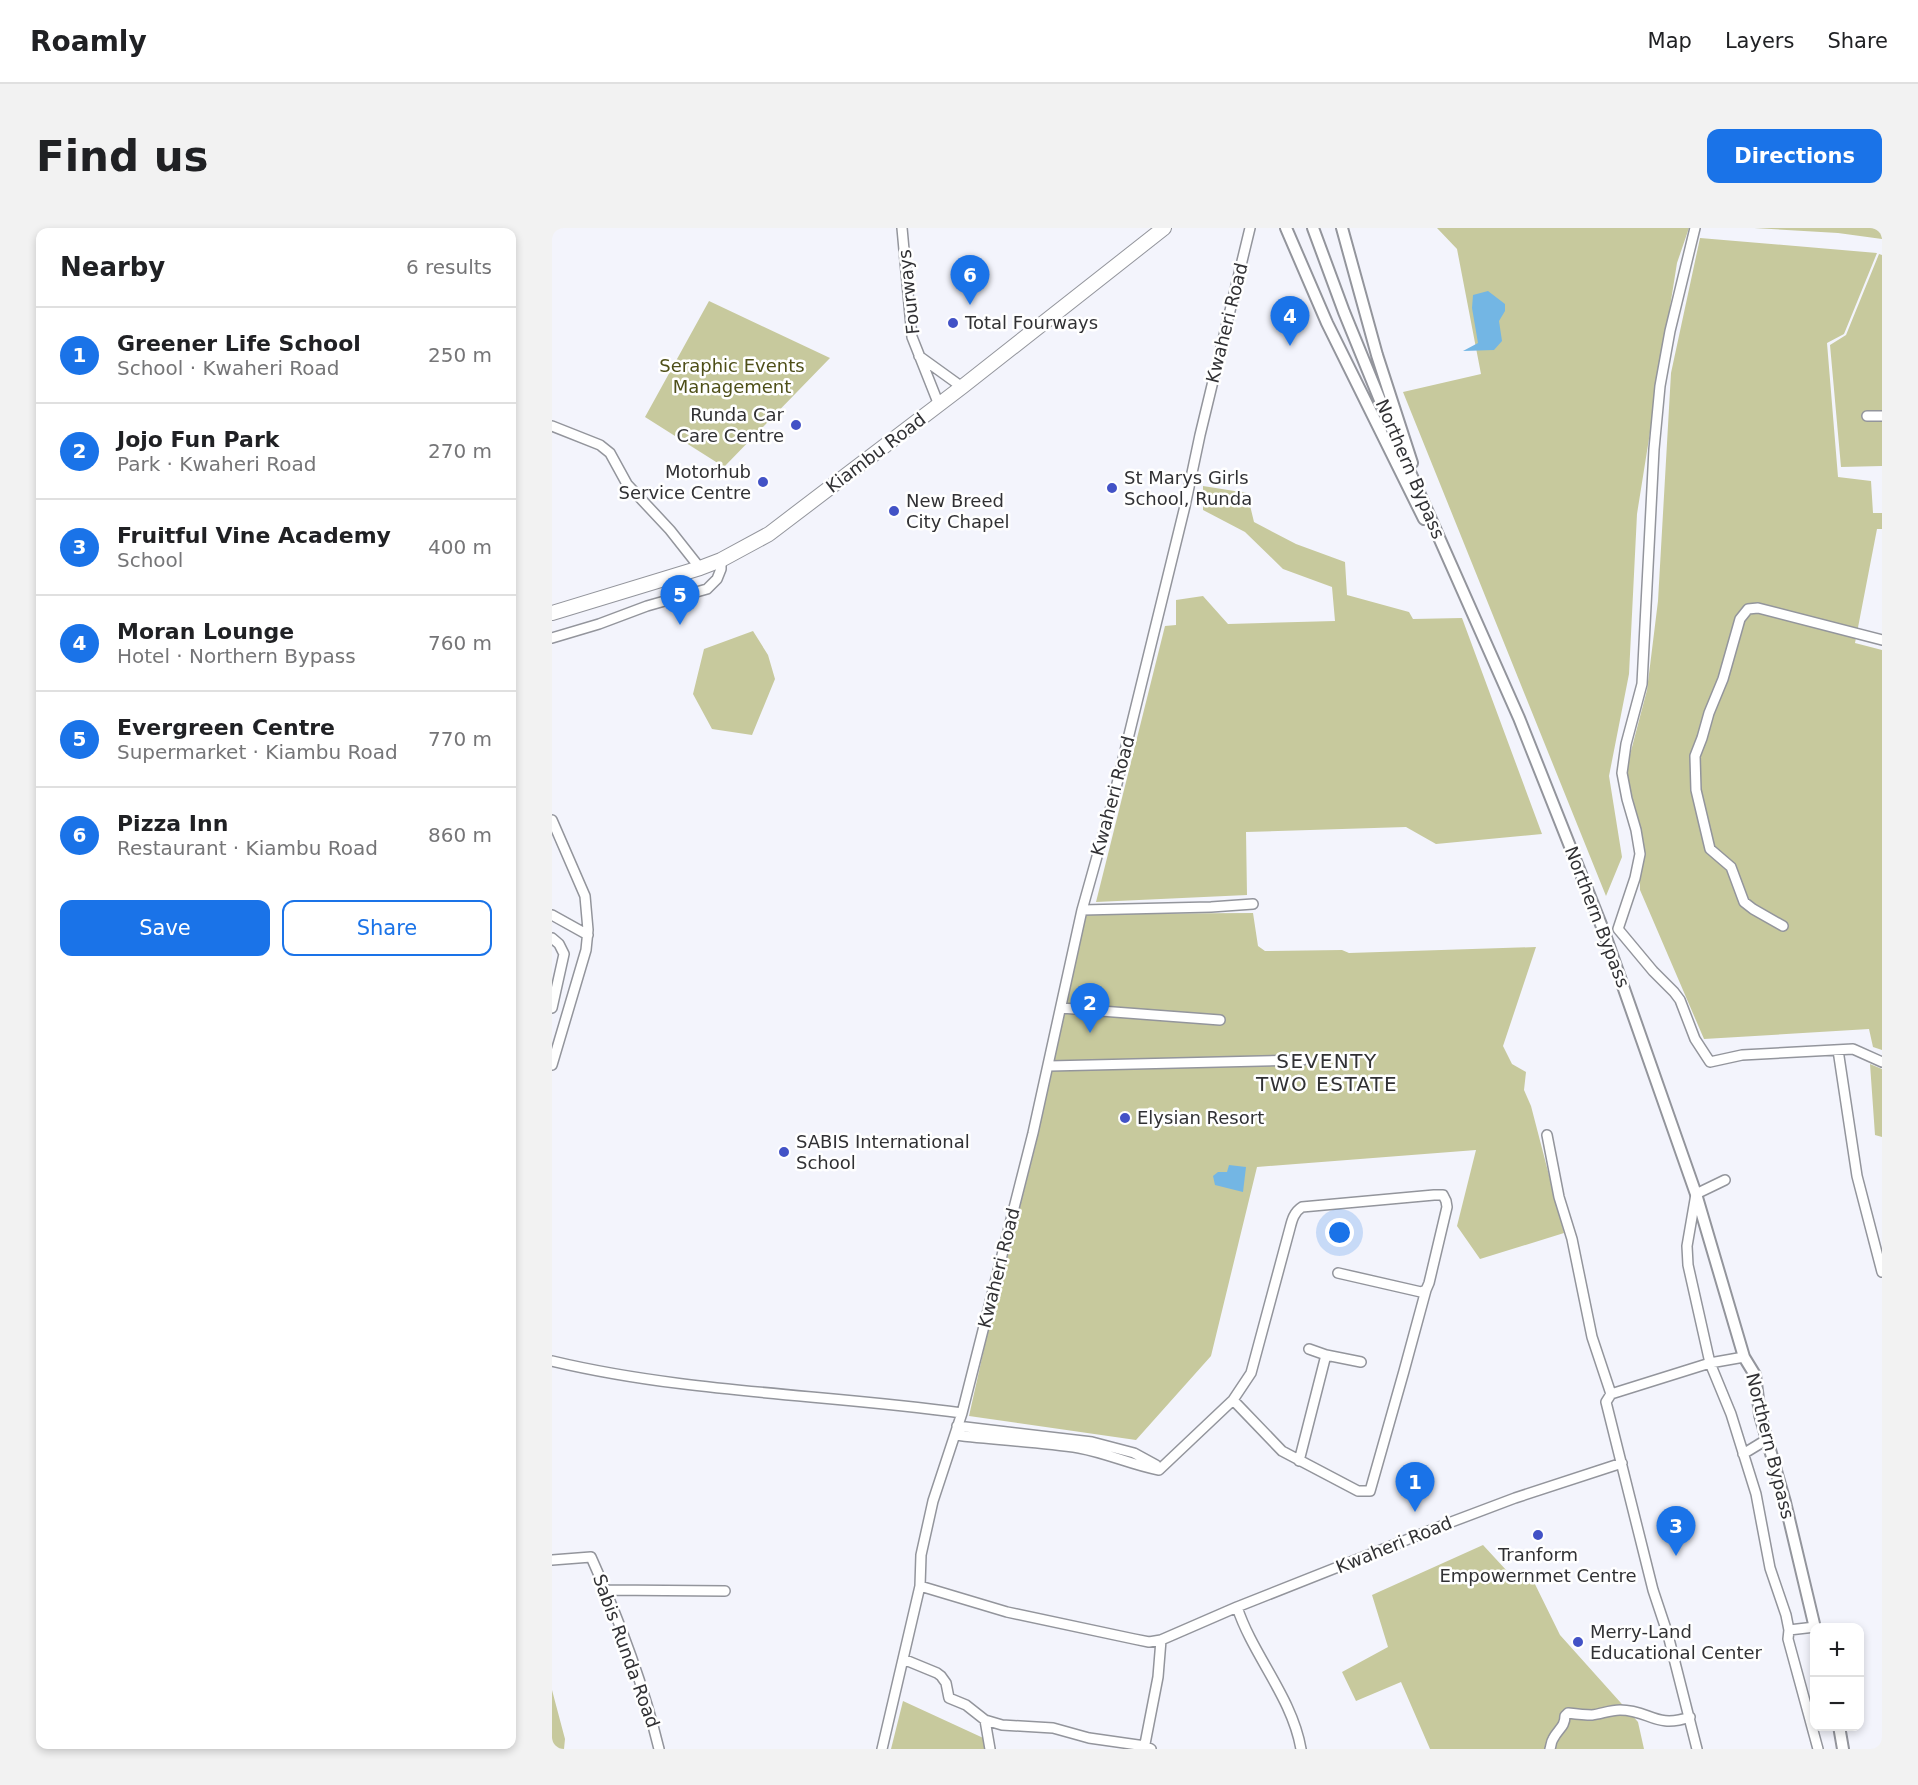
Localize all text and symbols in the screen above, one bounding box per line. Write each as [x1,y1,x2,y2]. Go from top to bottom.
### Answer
text: Roamly [30,25,147,58]
text: Map [1648,29,1692,53]
text: Layers [1725,29,1794,53]
text: Share [1827,29,1888,53]
button: Directions [1707,129,1882,183]
text: Find us [36,132,209,181]
street label: Fourways [894,249,923,336]
text: Nearby [60,252,165,282]
text: 6 results [406,255,492,279]
pin: 6 [950,256,990,305]
street label: Kwaheri Road [1201,261,1252,385]
pin: 4 [1270,296,1310,346]
place label: Total Fourways [964,312,1098,333]
marker: Total Fourways [946,316,960,330]
text: Greener Life School [117,331,361,356]
text: 1 [73,343,86,367]
text: 250 m [428,343,492,367]
park label: Seraphic Events Management [659,355,805,397]
text: School · Kwaheri Road [117,356,340,380]
street label: Northern Bypass [1372,396,1449,542]
place label: Runda Car Care Centre [676,404,785,446]
street label: Kiambu Road [822,408,930,497]
marker: Runda Car Care Centre [789,418,803,432]
text: Jojo Fun Park [117,427,279,452]
text: 2 [73,439,86,463]
text: 270 m [428,439,492,463]
text: Park · Kwaheri Road [117,452,316,476]
place label: Motorhub Service Centre [619,461,751,503]
place label: St Marys Girls School, Runda [1124,467,1252,509]
marker: Motorhub Service Centre [756,475,770,489]
marker: St Marys Girls School, Runda [1105,481,1119,495]
place label: New Breed City Chapel [906,490,1010,532]
marker: New Breed City Chapel [887,504,901,518]
text: Fruitful Vine Academy [117,523,391,548]
text: 3 [73,535,86,559]
text: 400 m [428,535,492,559]
text: School [117,548,183,572]
pin: 5 [660,576,700,625]
text: Moran Lounge [117,619,294,644]
text: 4 [73,631,86,655]
text: 760 m [428,631,492,655]
text: Hotel · Northern Bypass [117,644,356,668]
text: Evergreen Centre [117,715,335,740]
text: 5 [73,727,86,751]
text: 770 m [428,727,492,751]
street label: Kwaheri Road [1086,734,1139,858]
text: Supermarket · Kiambu Road [117,740,398,764]
text: Pizza Inn [117,811,228,836]
text: 6 [73,823,86,847]
text: 860 m [428,823,492,847]
text: Restaurant · Kiambu Road [117,836,378,860]
street label: Northern Bypass [1561,843,1634,991]
button: Save [60,900,270,956]
button: Share [282,900,492,956]
pin: 2 [1070,984,1110,1033]
district label: SEVENTY TWO ESTATE [1255,1049,1398,1096]
place label: Elysian Resort [1137,1107,1264,1128]
marker: Elysian Resort [1118,1111,1132,1125]
place label: SABIS International School [796,1131,970,1173]
marker: SABIS International School [777,1145,791,1159]
street label: Kwaheri Road [973,1206,1024,1330]
your location [1325,1218,1354,1247]
street label: Northern Bypass [1742,1371,1799,1521]
pin: 1 [1396,1462,1434,1512]
pin: 3 [1656,1506,1696,1556]
street label: Kwaheri Road [1333,1512,1455,1577]
marker: Tranform Empowernmet Centre [1531,1528,1545,1542]
place label: Tranform Empowernmet Centre [1439,1544,1637,1586]
street label: Sabis Runda Road [589,1571,664,1730]
place label: Merry-Land Educational Center [1590,1621,1763,1663]
map controls [1810,1623,1864,1731]
button: + [1810,1623,1864,1677]
marker: Merry-Land Educational Center [1571,1635,1585,1649]
button: − [1810,1677,1864,1731]

